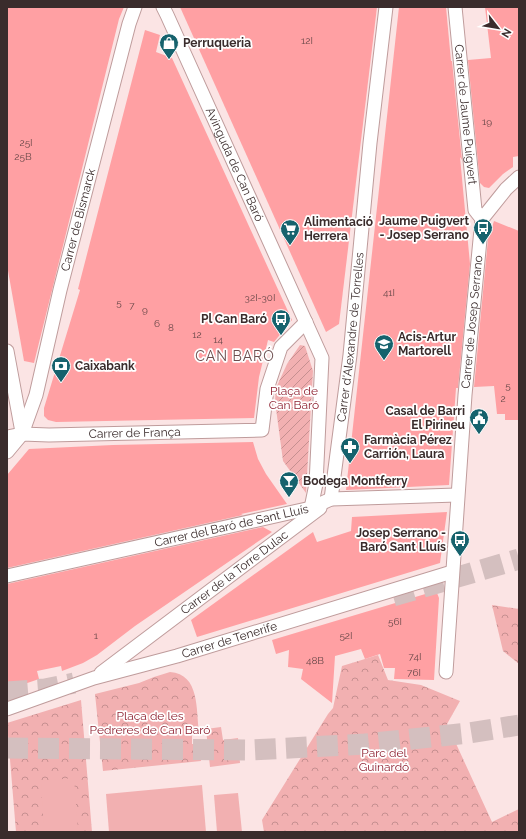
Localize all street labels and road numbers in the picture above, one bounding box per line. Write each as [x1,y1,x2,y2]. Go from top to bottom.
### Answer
street label: Carrer de Jaume Puigvert [452,44,479,185]
street label: Avinguda de Can Baró [203,105,266,224]
street label: Carrer de Bismarck [58,166,98,273]
street label: Carrer d'Alexandre de Torrelles [334,252,367,423]
street label: Carrer de Josep Serrano [459,255,485,389]
street label: Carrer de França [88,425,181,441]
street label: Carrer del Baró de Sant Lluís [153,502,310,550]
street label: Carrer de la Torre Dulac [178,527,291,617]
street label: Carrer de Tenerife [180,619,279,661]

